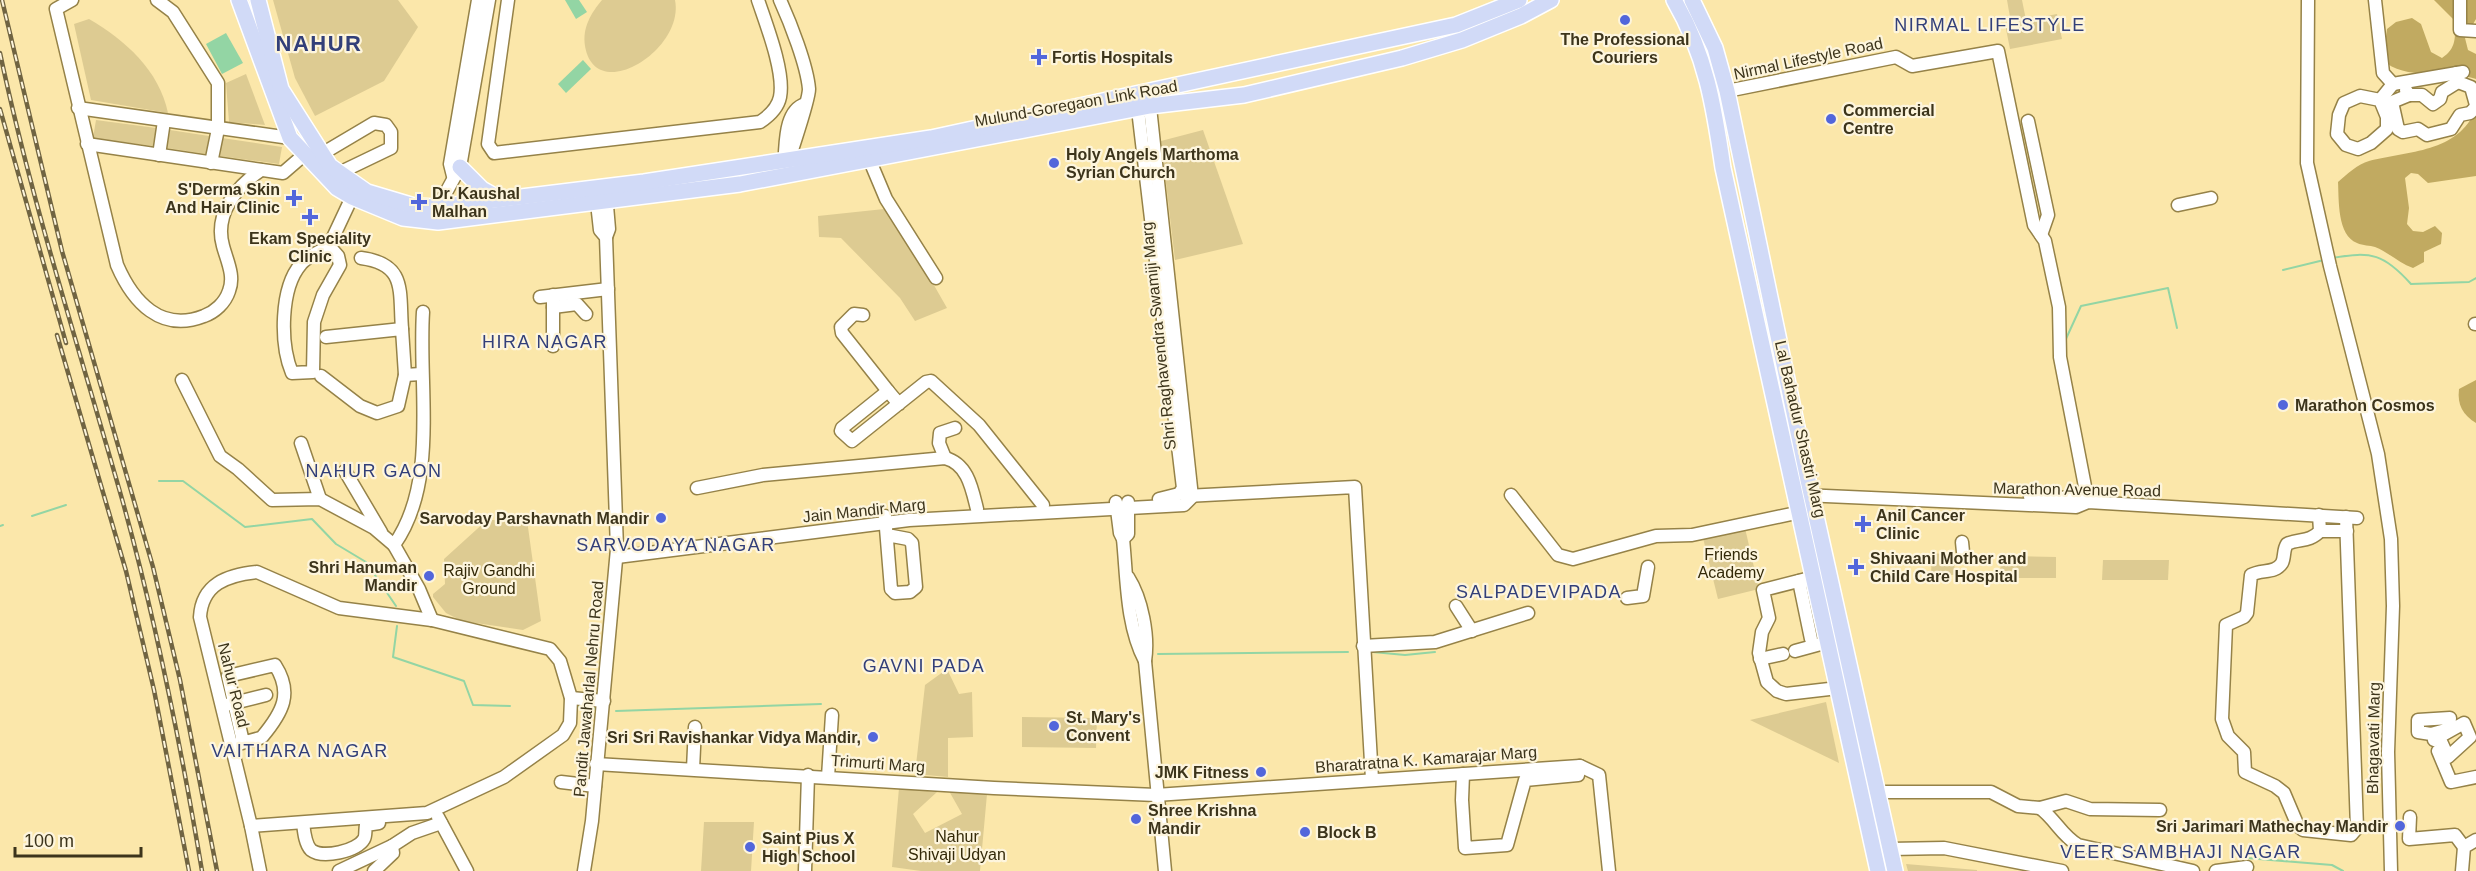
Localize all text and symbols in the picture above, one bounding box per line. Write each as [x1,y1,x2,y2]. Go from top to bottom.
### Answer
marker: The Professional Couriers [1618,13,1632,27]
district label: NIRMAL LIFESTYLE [1894,15,2086,35]
district label: NAHUR [276,31,362,56]
place label: The Professional Couriers [1561,31,1689,66]
street label: Nirmal Lifestyle Road [1732,34,1884,83]
marker: Fortis Hospitals [1030,48,1048,66]
place label: Fortis Hospitals [1052,49,1173,66]
street label: Mulund-Goregaon Link Road [973,77,1179,130]
place label: Commercial Centre [1843,102,1935,137]
marker: Commercial Centre [1824,112,1838,126]
place label: Holy Angels Marthoma Syrian Church [1066,146,1239,181]
marker: Holy Angels Marthoma Syrian Church [1047,156,1061,170]
place label: S'Derma Skin And Hair Clinic [165,181,280,216]
place label: Dr. Kaushal Malhan [432,185,520,220]
marker: S'Derma Skin And Hair Clinic [285,189,303,207]
marker: Dr. Kaushal Malhan [410,193,428,211]
marker: Ekam Speciality Clinic [301,208,319,226]
street label: Shri Raghavendra Swamiji Marg [1138,221,1179,451]
place label: Ekam Speciality Clinic [249,230,371,265]
district label: HIRA NAGAR [482,332,608,352]
street label: Lal Bahadur Shastri Marg [1772,339,1829,519]
place label: Marathon Cosmos [2295,397,2435,414]
marker: Marathon Cosmos [2276,398,2290,412]
district label: NAHUR GAON [305,461,443,481]
street label: Marathon Avenue Road [1993,480,2161,499]
street label: Jain Mandir Marg [802,496,926,525]
place label: Anil Cancer Clinic [1876,507,1965,542]
place label: Sarvoday Parshavnath Mandir [420,510,649,527]
marker: Sarvoday Parshavnath Mandir [654,511,668,525]
marker: Anil Cancer Clinic [1854,515,1872,533]
district label: SARVODAYA NAGAR [576,535,776,555]
park label: Friends Academy [1698,546,1764,581]
place label: Shivaani Mother and Child Care Hospital [1870,550,2026,585]
marker: Shivaani Mother and Child Care Hospital [1847,558,1865,576]
place label: Shri Hanuman Mandir [309,559,417,594]
park label: Rajiv Gandhi Ground [443,562,535,597]
marker: Shri Hanuman Mandir [422,569,436,583]
street label: Pandit Jawaharlal Nehru Road [571,580,606,798]
district label: SALPADEVIPADA [1456,582,1622,602]
street label: Nahur Road [215,641,252,729]
district label: GAVNI PADA [863,656,985,676]
street label: Bhagavati Marg [2364,682,2383,794]
place label: St. Mary's Convent [1066,709,1141,744]
marker: St. Mary's Convent [1047,719,1061,733]
place label: Sri Sri Ravishankar Vidya Mandir, [607,729,861,746]
marker: Sri Sri Ravishankar Vidya Mandir, [866,730,880,744]
district label: VAITHARA NAGAR [211,741,389,761]
street label: Bharatratna K. Kamarajar Marg [1315,743,1538,776]
street label: Trimurti Marg [830,752,926,775]
place label: JMK Fitness [1155,764,1249,781]
marker: JMK Fitness [1254,765,1268,779]
place label: Shree Krishna Mandir [1148,802,1257,837]
marker: Shree Krishna Mandir [1129,812,1143,826]
place label: Sri Jarimari Mathechay Mandir [2156,818,2388,835]
marker: Sri Jarimari Mathechay Mandir [2393,819,2407,833]
scale bar [15,820,141,858]
place label: Block B [1317,824,1377,841]
marker: Block B [1298,825,1312,839]
park label: Nahur Shivaji Udyan [908,828,1006,863]
place label: Saint Pius X High School [762,830,855,865]
text: 100 m [24,831,74,851]
marker: Saint Pius X High School [743,840,757,854]
district label: VEER SAMBHAJI NAGAR [2060,842,2302,862]

